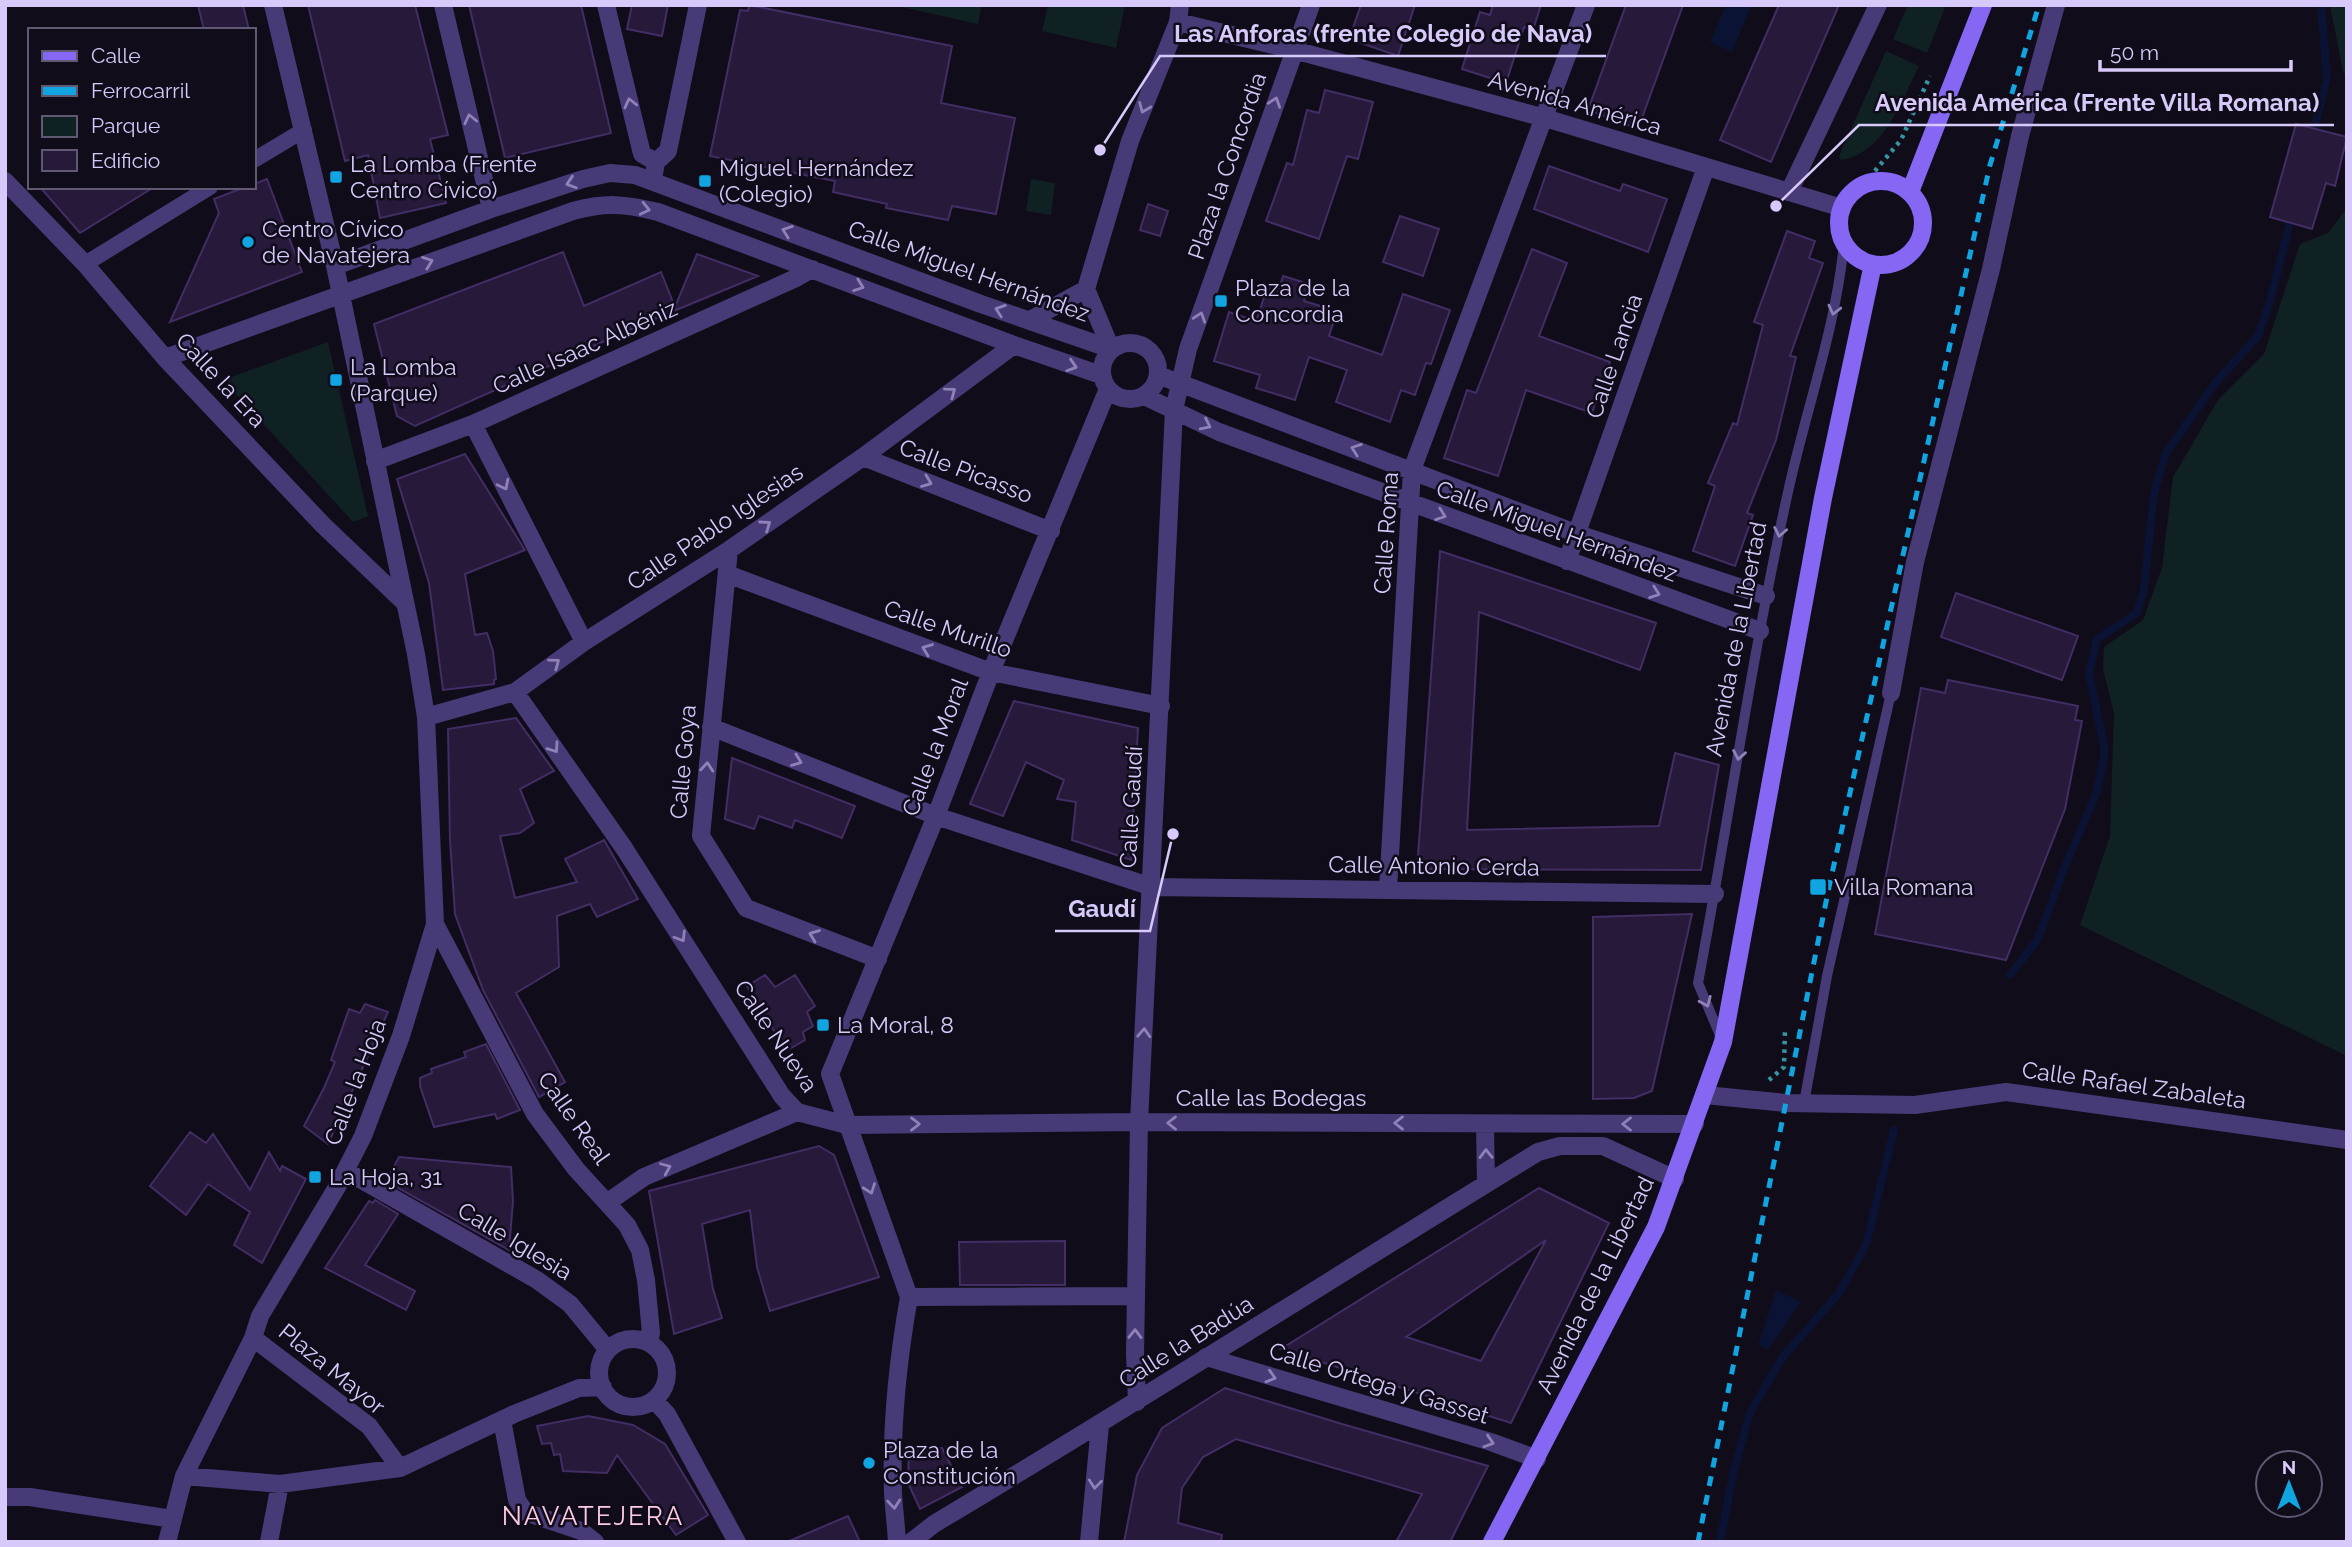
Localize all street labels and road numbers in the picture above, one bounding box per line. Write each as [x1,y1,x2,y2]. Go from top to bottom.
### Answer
street label: Avenida América [1485,65,1665,140]
street label: Plaza la Concordia [1182,69,1271,263]
street label: Calle Miguel Hernández [845,214,1094,327]
street label: Calle Lancia [1580,290,1647,422]
street label: Calle Isaac Albéniz [488,294,681,399]
street label: Calle la Era [171,327,272,432]
street label: Calle Picasso [896,433,1037,508]
street label: Calle Pablo Iglesias [622,458,808,595]
street label: Calle Roma [1368,471,1403,595]
street label: Calle Miguel Hernández [1433,474,1682,587]
street label: Avenida de la Libertad [1700,519,1771,758]
street label: Calle Murillo [881,594,1016,663]
street label: Calle la Moral [896,673,973,819]
street label: Calle Goya [664,704,701,820]
street label: Calle Gaudí [1114,744,1147,869]
street label: Calle Antonio Cerda [1328,850,1540,881]
street label: Calle Nueva [729,975,824,1097]
street label: Calle la Hoja [318,1015,391,1149]
street label: Calle Rafael Zabaleta [2020,1055,2248,1114]
street label: Calle Real [533,1066,617,1170]
street label: Calle las Bodegas [1176,1084,1366,1111]
street label: Avenida de la Libertad [1530,1172,1659,1398]
street label: Calle Iglesia [453,1196,577,1285]
street label: Calle la Badúa [1114,1290,1258,1394]
street label: Plaza Mayor [274,1318,391,1420]
street label: Calle Ortega y Gasset [1266,1336,1493,1429]

